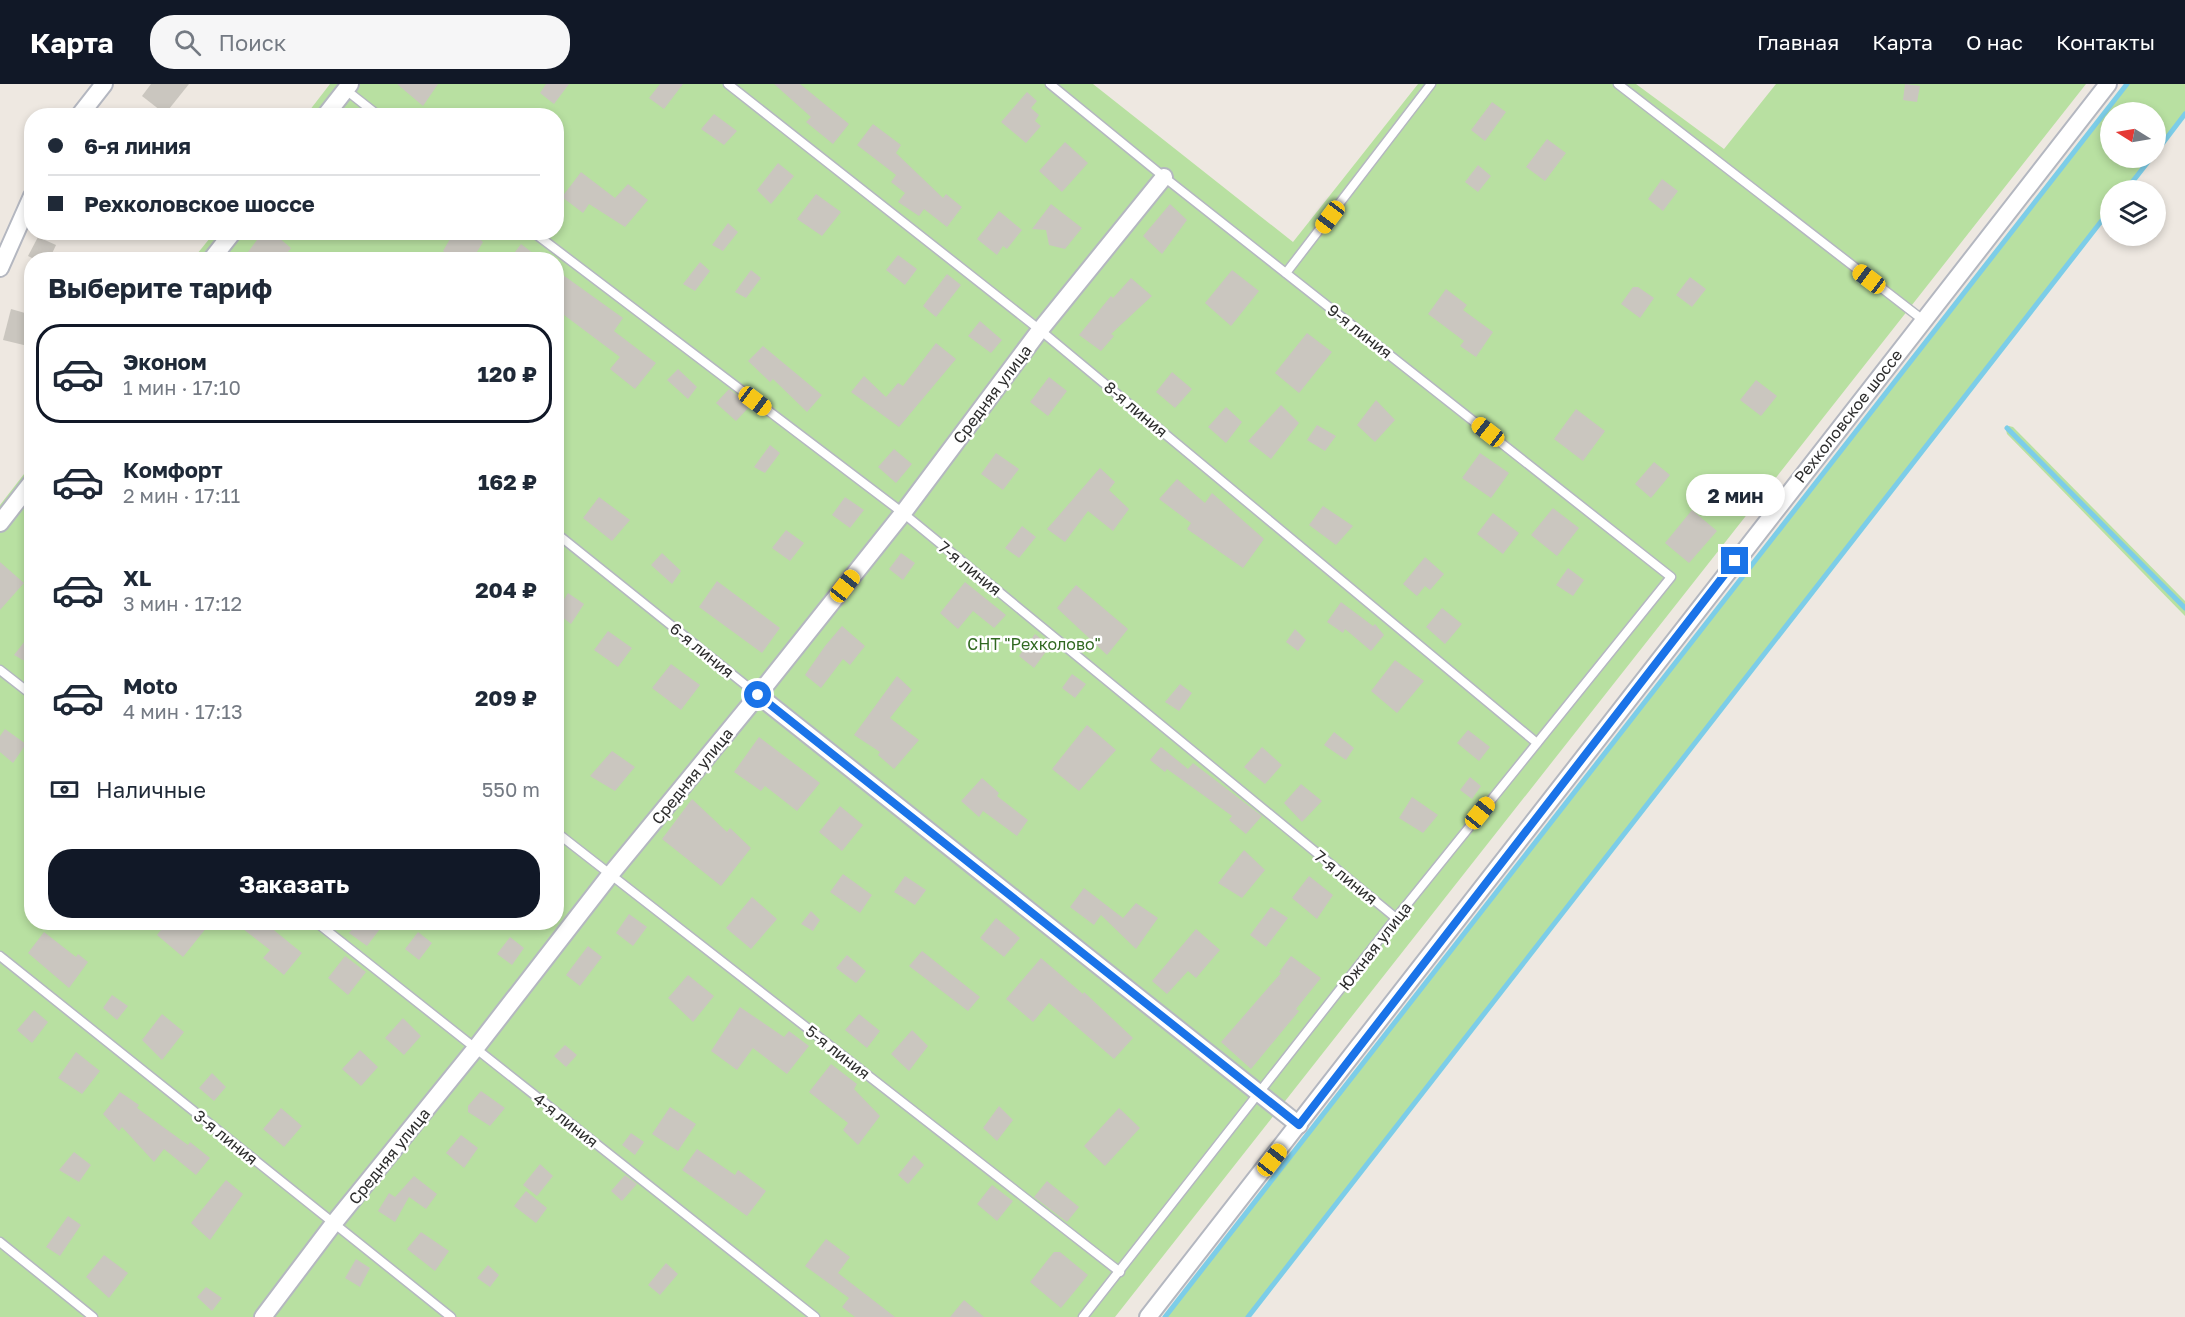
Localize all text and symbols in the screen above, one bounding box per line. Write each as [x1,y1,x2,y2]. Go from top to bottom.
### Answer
search box [150,15,570,69]
text: Карта [30,26,114,59]
icon: search [171,26,204,59]
text: Поиск [219,29,286,56]
text: Главная [1757,29,1839,55]
text: Карта [1872,29,1933,55]
text: О нас [1966,29,2023,55]
text: Контакты [2056,29,2155,55]
north arrow [2100,102,2166,168]
map controls [2100,102,2166,246]
text: 6-я линия [84,132,191,159]
button: layers [2100,180,2166,246]
text: Рехколовское шоссе [84,190,315,217]
car [1312,197,1348,237]
car [1849,261,1889,297]
text: Выберите тариф [48,272,272,304]
street label: 9-я линия [1324,300,1396,362]
street label: Средняя улица [948,341,1036,447]
street label: Рехколовское шоссе [1790,345,1906,487]
icon: car [51,347,105,401]
text: Эконом [123,348,207,375]
text: 120 ₽ [478,360,537,387]
text: 1 мин · 17:10 [123,375,241,399]
street label: 8-я линия [1100,377,1172,441]
car [735,383,775,419]
car [1468,414,1508,450]
icon: car [51,455,105,509]
text: Комфорт [123,456,223,483]
text: 162 ₽ [478,468,537,495]
callout: 2 мин [1686,474,1784,516]
text: 2 мин · 17:11 [123,483,240,507]
text: 2 мин [1708,483,1764,507]
street label: 7-я линия [934,536,1006,600]
route end [1721,547,1748,574]
icon: car [51,563,105,617]
text: XL [123,564,151,591]
car [827,566,863,606]
text: 204 ₽ [475,576,537,603]
text: 3 мин · 17:12 [123,591,242,615]
street label: 6-я линия [666,618,738,682]
park label: СНТ "Рехколово" [967,634,1101,654]
icon: car [51,671,105,725]
text: Moto [123,672,178,699]
route start [744,681,771,708]
text: 209 ₽ [475,684,537,711]
text: 4 мин · 17:13 [123,699,243,723]
street label: Средняя улица [647,724,737,828]
icon: cash [48,773,81,806]
text: Наличные [96,776,206,803]
text: 550 m [482,777,540,801]
car [1462,793,1498,833]
street label: 7-я линия [1310,845,1382,909]
button: Заказать [48,849,540,918]
street label: Южная улица [1334,898,1416,994]
street label: 5-я линия [802,1021,874,1083]
street label: 4-я линия [530,1088,602,1152]
street label: Средняя улица [344,1104,434,1208]
street label: 3-я линия [190,1105,262,1169]
car [1254,1140,1290,1180]

